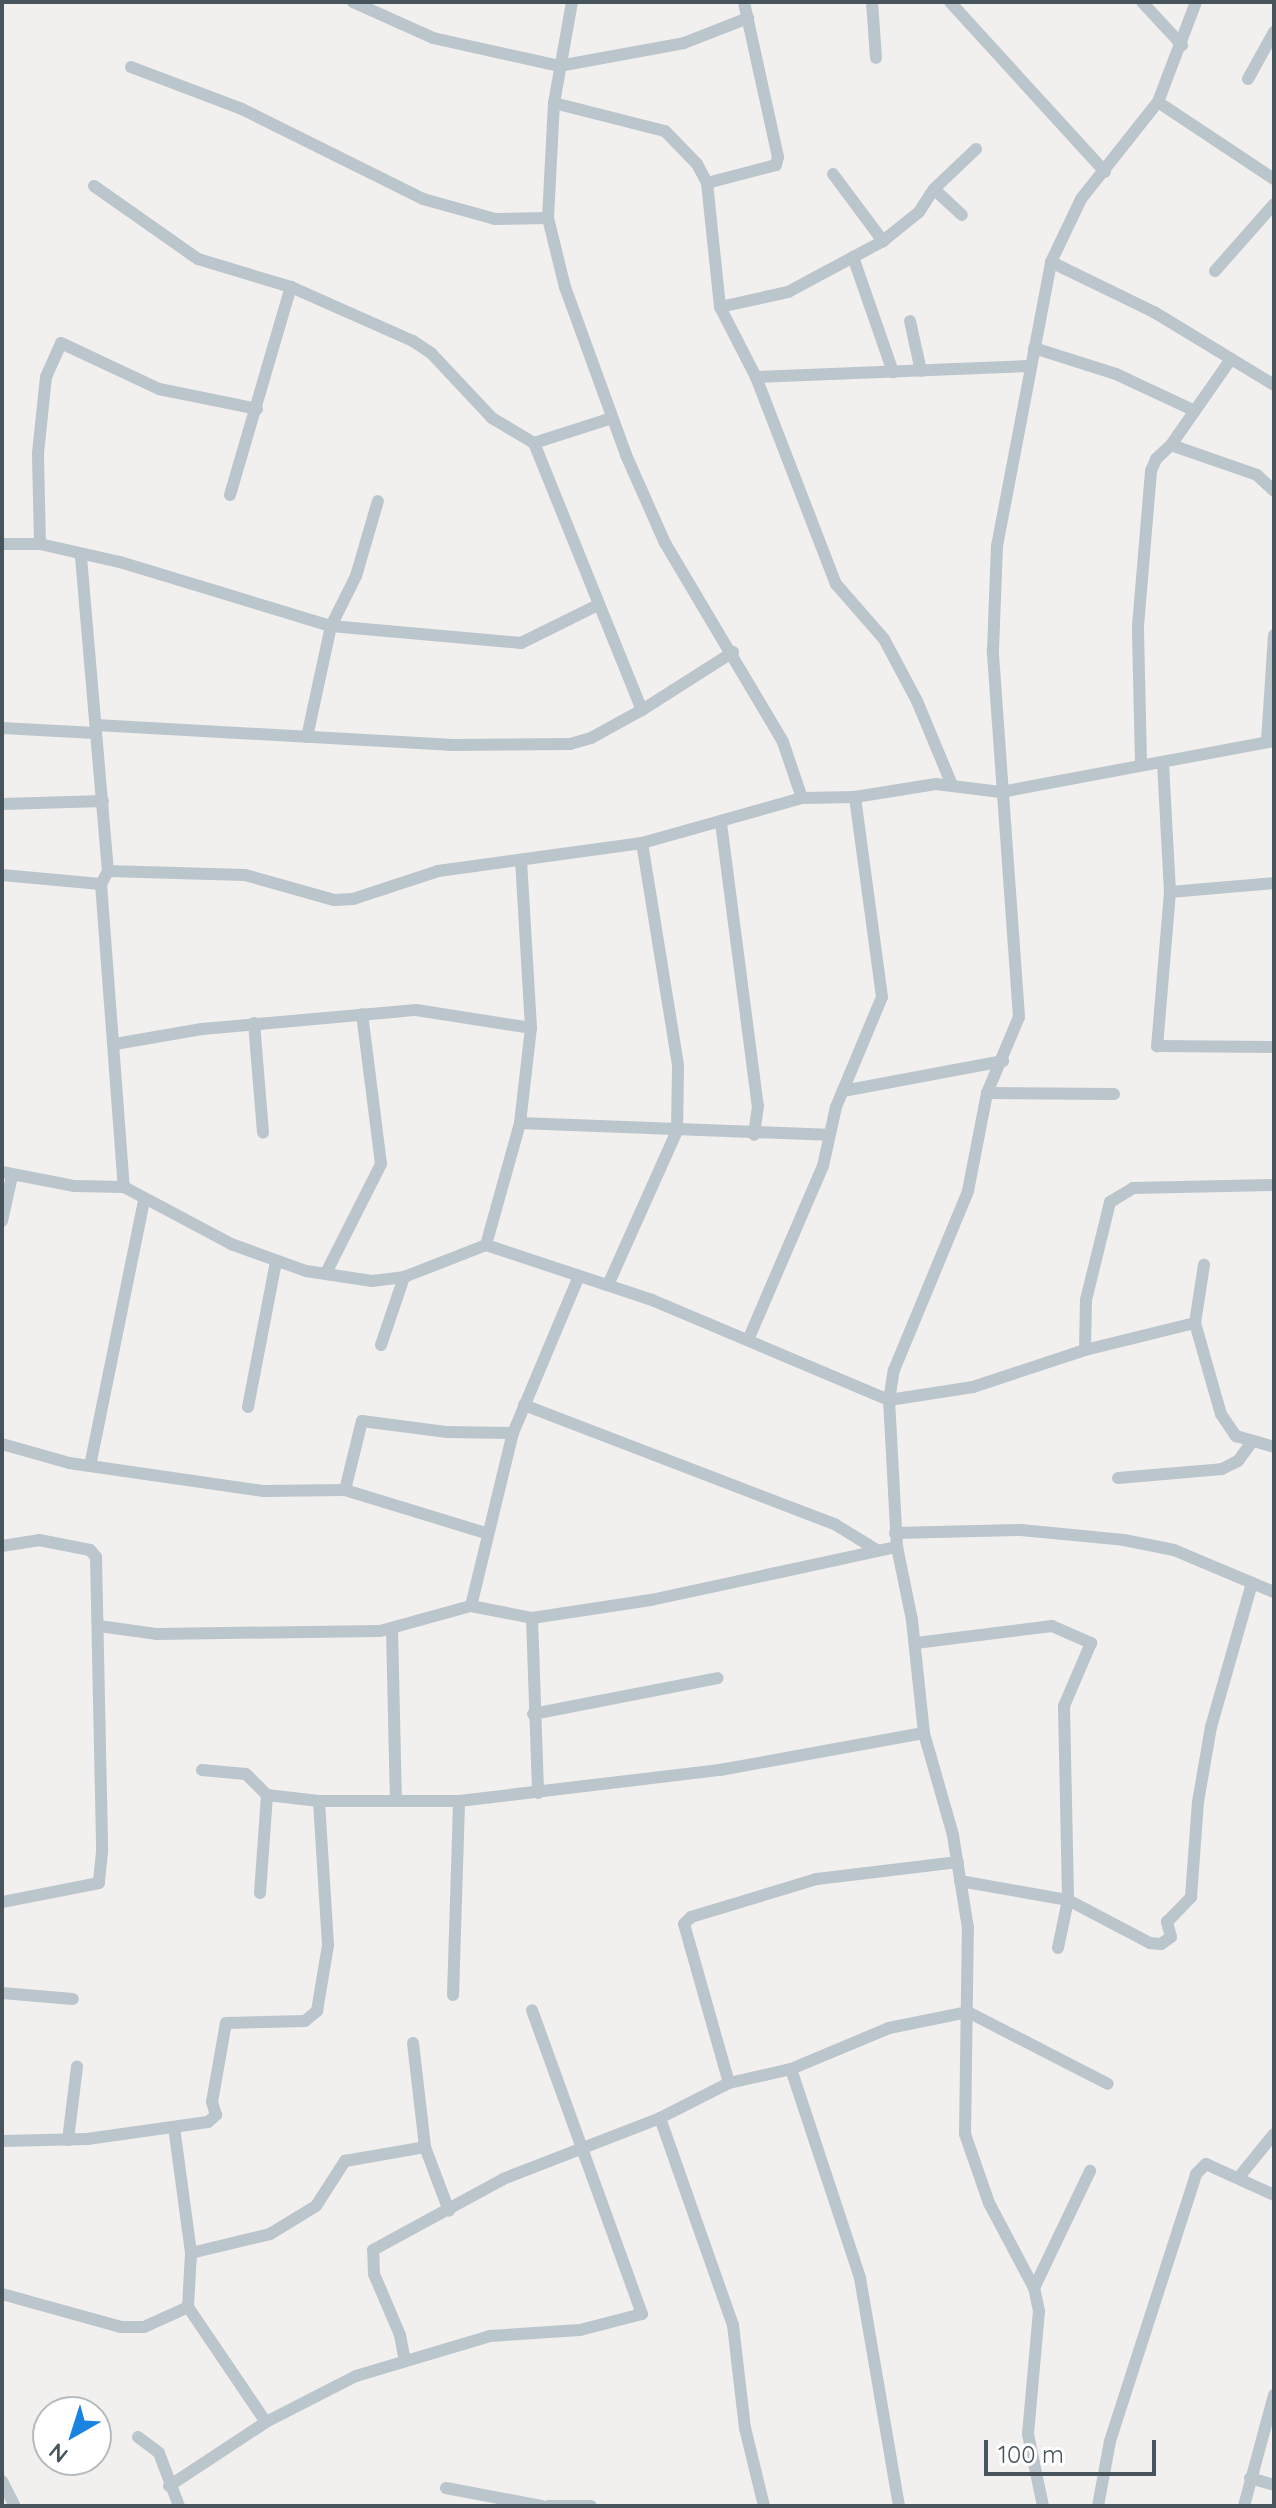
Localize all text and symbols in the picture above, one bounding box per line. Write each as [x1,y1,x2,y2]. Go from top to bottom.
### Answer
north arrow [32,2396,112,2476]
scale bar [988,2424,1160,2474]
text: N [43,2437,73,2469]
text: 100 m [998,2439,1064,2469]

